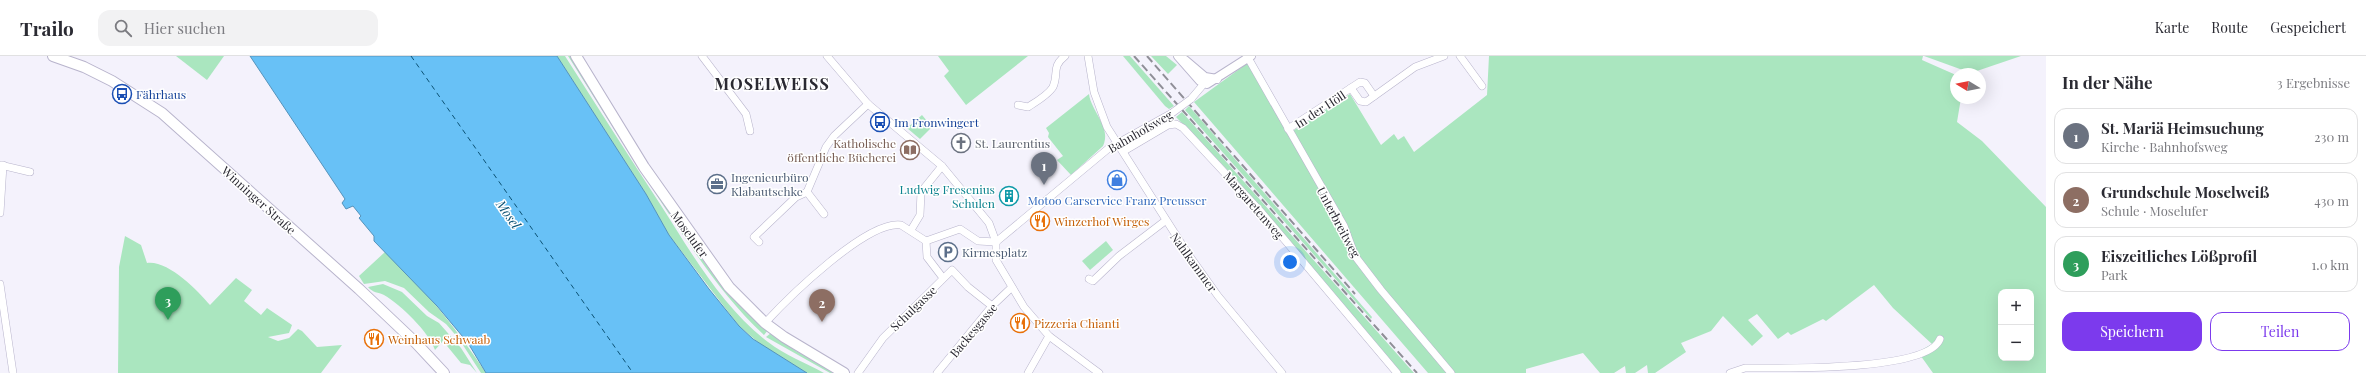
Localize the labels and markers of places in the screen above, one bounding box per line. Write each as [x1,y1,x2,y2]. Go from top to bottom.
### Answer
bus stop icon: Fährhaus [111,83,133,105]
place label: Fährhaus [136,86,186,102]
bus stop icon: Im Fronwingert [869,111,891,133]
place label: Im Fronwingert [894,114,980,130]
church icon: St. Laurentius [950,132,972,154]
place label: Katholische öffentliche Bücherei [787,135,896,165]
place label: St. Laurentius [975,135,1050,151]
library icon: Katholische öffentliche Bücherei [899,139,921,161]
pin: 1 [1031,152,1057,185]
place label: Ingenieurbüro Klabautschke [731,169,809,199]
shop icon: Motoo Carservice Franz Preusser [1106,169,1128,191]
office icon: Ingenieurbüro Klabautschke [706,173,728,195]
place label: Ludwig Fresenius Schulen [899,181,995,211]
building icon: Ludwig Fresenius Schulen [998,185,1020,207]
place label: Motoo Carservice Franz Preusser [1027,192,1207,208]
restaurant icon: Winzerhof Wirges [1029,210,1051,232]
place label: Winzerhof Wirges [1053,213,1149,229]
parking icon: Kirmesplatz [937,241,959,263]
place label: Kirmesplatz [962,244,1027,260]
pin: 3 [155,287,181,320]
pin: 2 [809,289,835,322]
restaurant icon: Pizzeria Chianti [1009,312,1031,334]
place label: Pizzeria Chianti [1034,315,1120,331]
restaurant icon: Weinhaus Schwaab [363,328,385,350]
place label: Weinhaus Schwaab [387,331,491,347]

